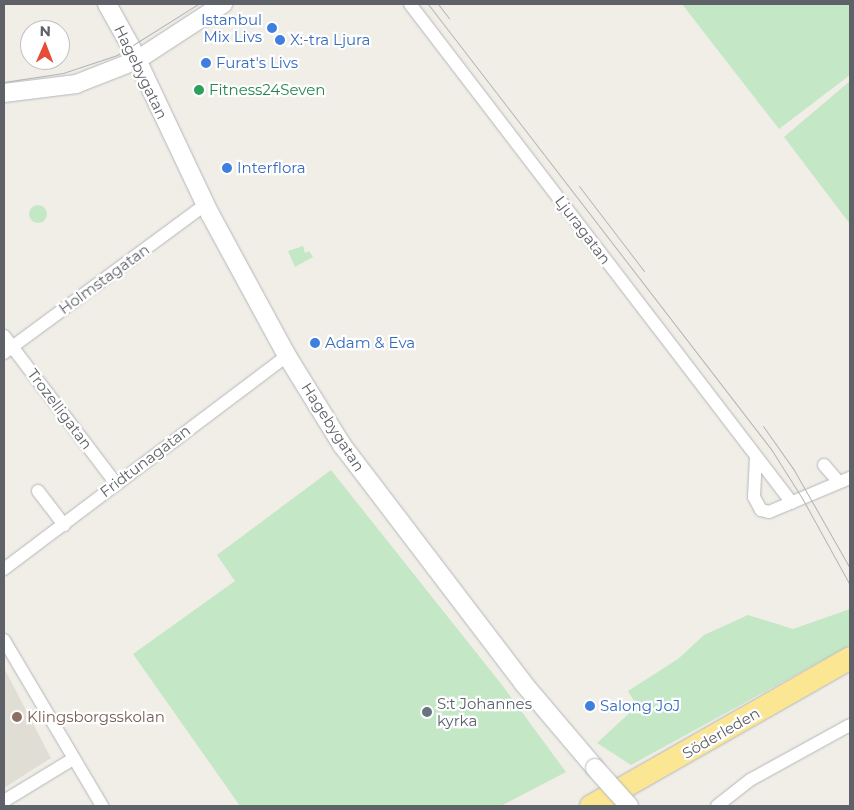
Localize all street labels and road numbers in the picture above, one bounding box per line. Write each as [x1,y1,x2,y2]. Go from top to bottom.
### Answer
street label: Hagebygatan [111,22,171,122]
street label: Ljuragatan [551,192,615,268]
street label: Holmstagatan [55,240,153,318]
street label: Trozelligatan [24,365,96,453]
street label: Hagebygatan [298,379,368,475]
street label: Fridtunagatan [96,421,194,501]
street label: Söderleden [679,704,763,762]

